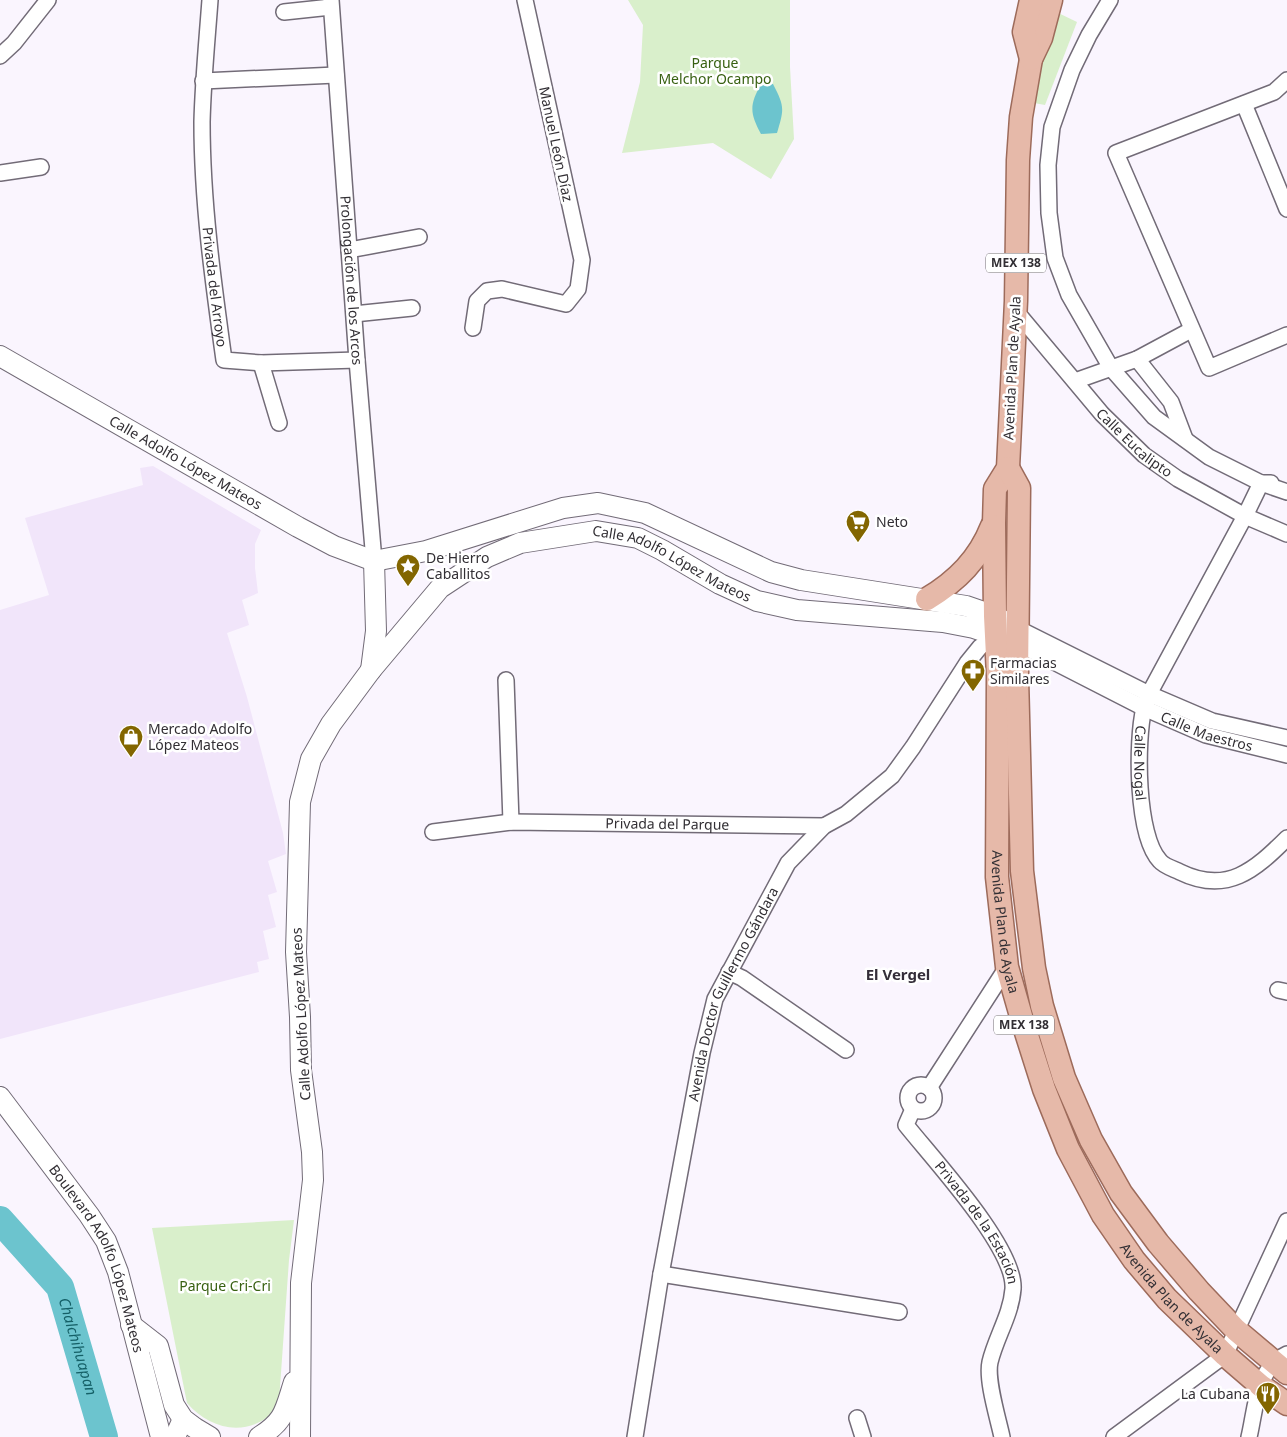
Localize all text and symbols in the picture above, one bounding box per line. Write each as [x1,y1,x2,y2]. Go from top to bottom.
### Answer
park label: Parque Melchor Ocampo [658,53,772,88]
street label: Manuel León Díaz [535,85,578,204]
street label: Prolongación de los Arcos [336,195,367,366]
street label: Privada del Arroyo [198,226,232,348]
road number: MEX 138 [986,254,1046,272]
street label: Avenida Plan de Ayala [998,296,1025,440]
street label: Calle Eucalipto [1092,404,1176,481]
street label: Calle Adolfo López Mateos [106,411,266,514]
supermarket icon: Neto [845,509,871,543]
place label: Neto [876,512,908,531]
street label: Calle Adolfo López Mateos [591,521,755,606]
place label: De Hierro Caballitos [426,548,491,583]
place icon: De Hierro Caballitos [395,553,421,587]
place label: Farmacias Similares [990,653,1057,688]
pharmacy icon: Farmacias Similares [960,658,986,692]
street label: Calle Maestros [1158,706,1255,755]
place label: Mercado Adolfo López Mateos [148,719,252,754]
shop icon: Mercado Adolfo López Mateos [118,724,144,758]
street label: Calle Nogal [1130,725,1151,801]
street label: Privada del Parque [605,813,729,834]
street label: Avenida Plan de Ayala [988,850,1024,995]
street label: Avenida Doctor Guillermo Gándara [683,884,782,1103]
street label: Calle Adolfo López Mateos [286,927,315,1101]
district label: El Vergel [866,964,930,984]
road number: MEX 138 [994,1016,1054,1034]
street label: Privada de la Estación [931,1157,1023,1285]
street label: Boulevard Adolfo López Mateos [45,1160,149,1355]
street label: Avenida Plan de Ayala [1116,1239,1228,1357]
park label: Parque Cri-Cri [179,1276,271,1295]
water label: Chalchihuapan [55,1295,102,1398]
restaurant icon: La Cubana [1255,1381,1281,1415]
place label: La Cubana [1181,1384,1250,1403]

